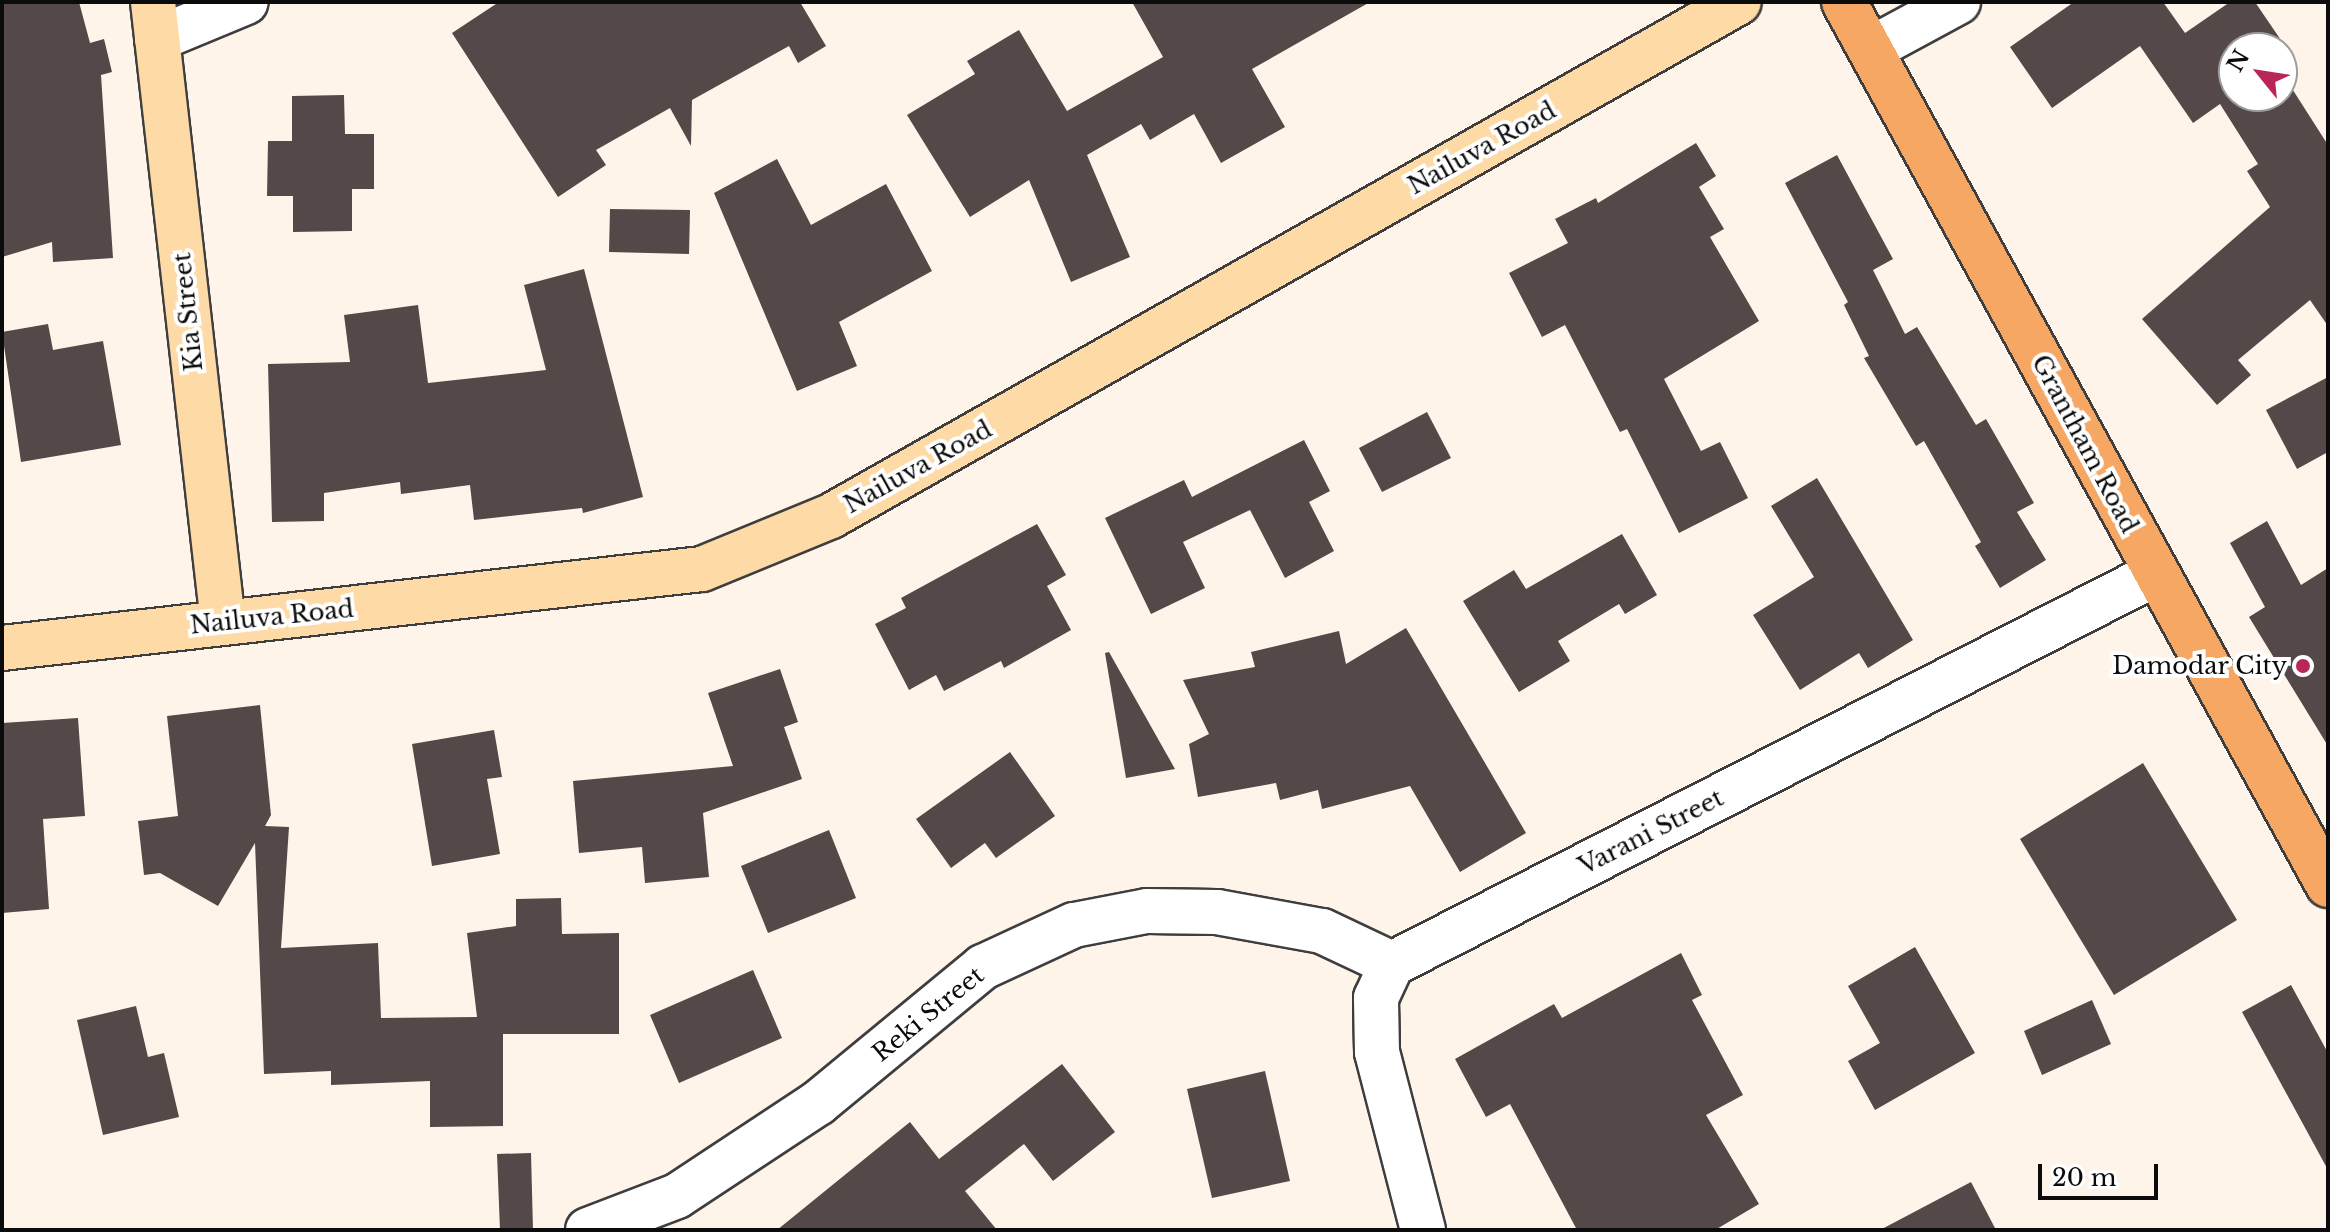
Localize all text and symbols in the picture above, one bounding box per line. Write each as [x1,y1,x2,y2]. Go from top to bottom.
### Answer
north arrow [2218,32,2298,112]
text: N [2222,45,2255,76]
street label: Nailuva Road [1403,96,1561,200]
street label: Kia Street [167,251,209,373]
street label: Grantham Road [2026,350,2144,538]
street label: Nailuva Road [839,415,997,519]
street label: Nailuva Road [189,594,355,640]
place label: Damodar City [2112,652,2287,680]
marker: Damodar City [2294,657,2312,675]
street label: Varani Street [1574,783,1728,881]
street label: Reki Street [867,960,989,1068]
scale bar [2042,1148,2162,1198]
text: 20 m [2052,1163,2117,1192]

